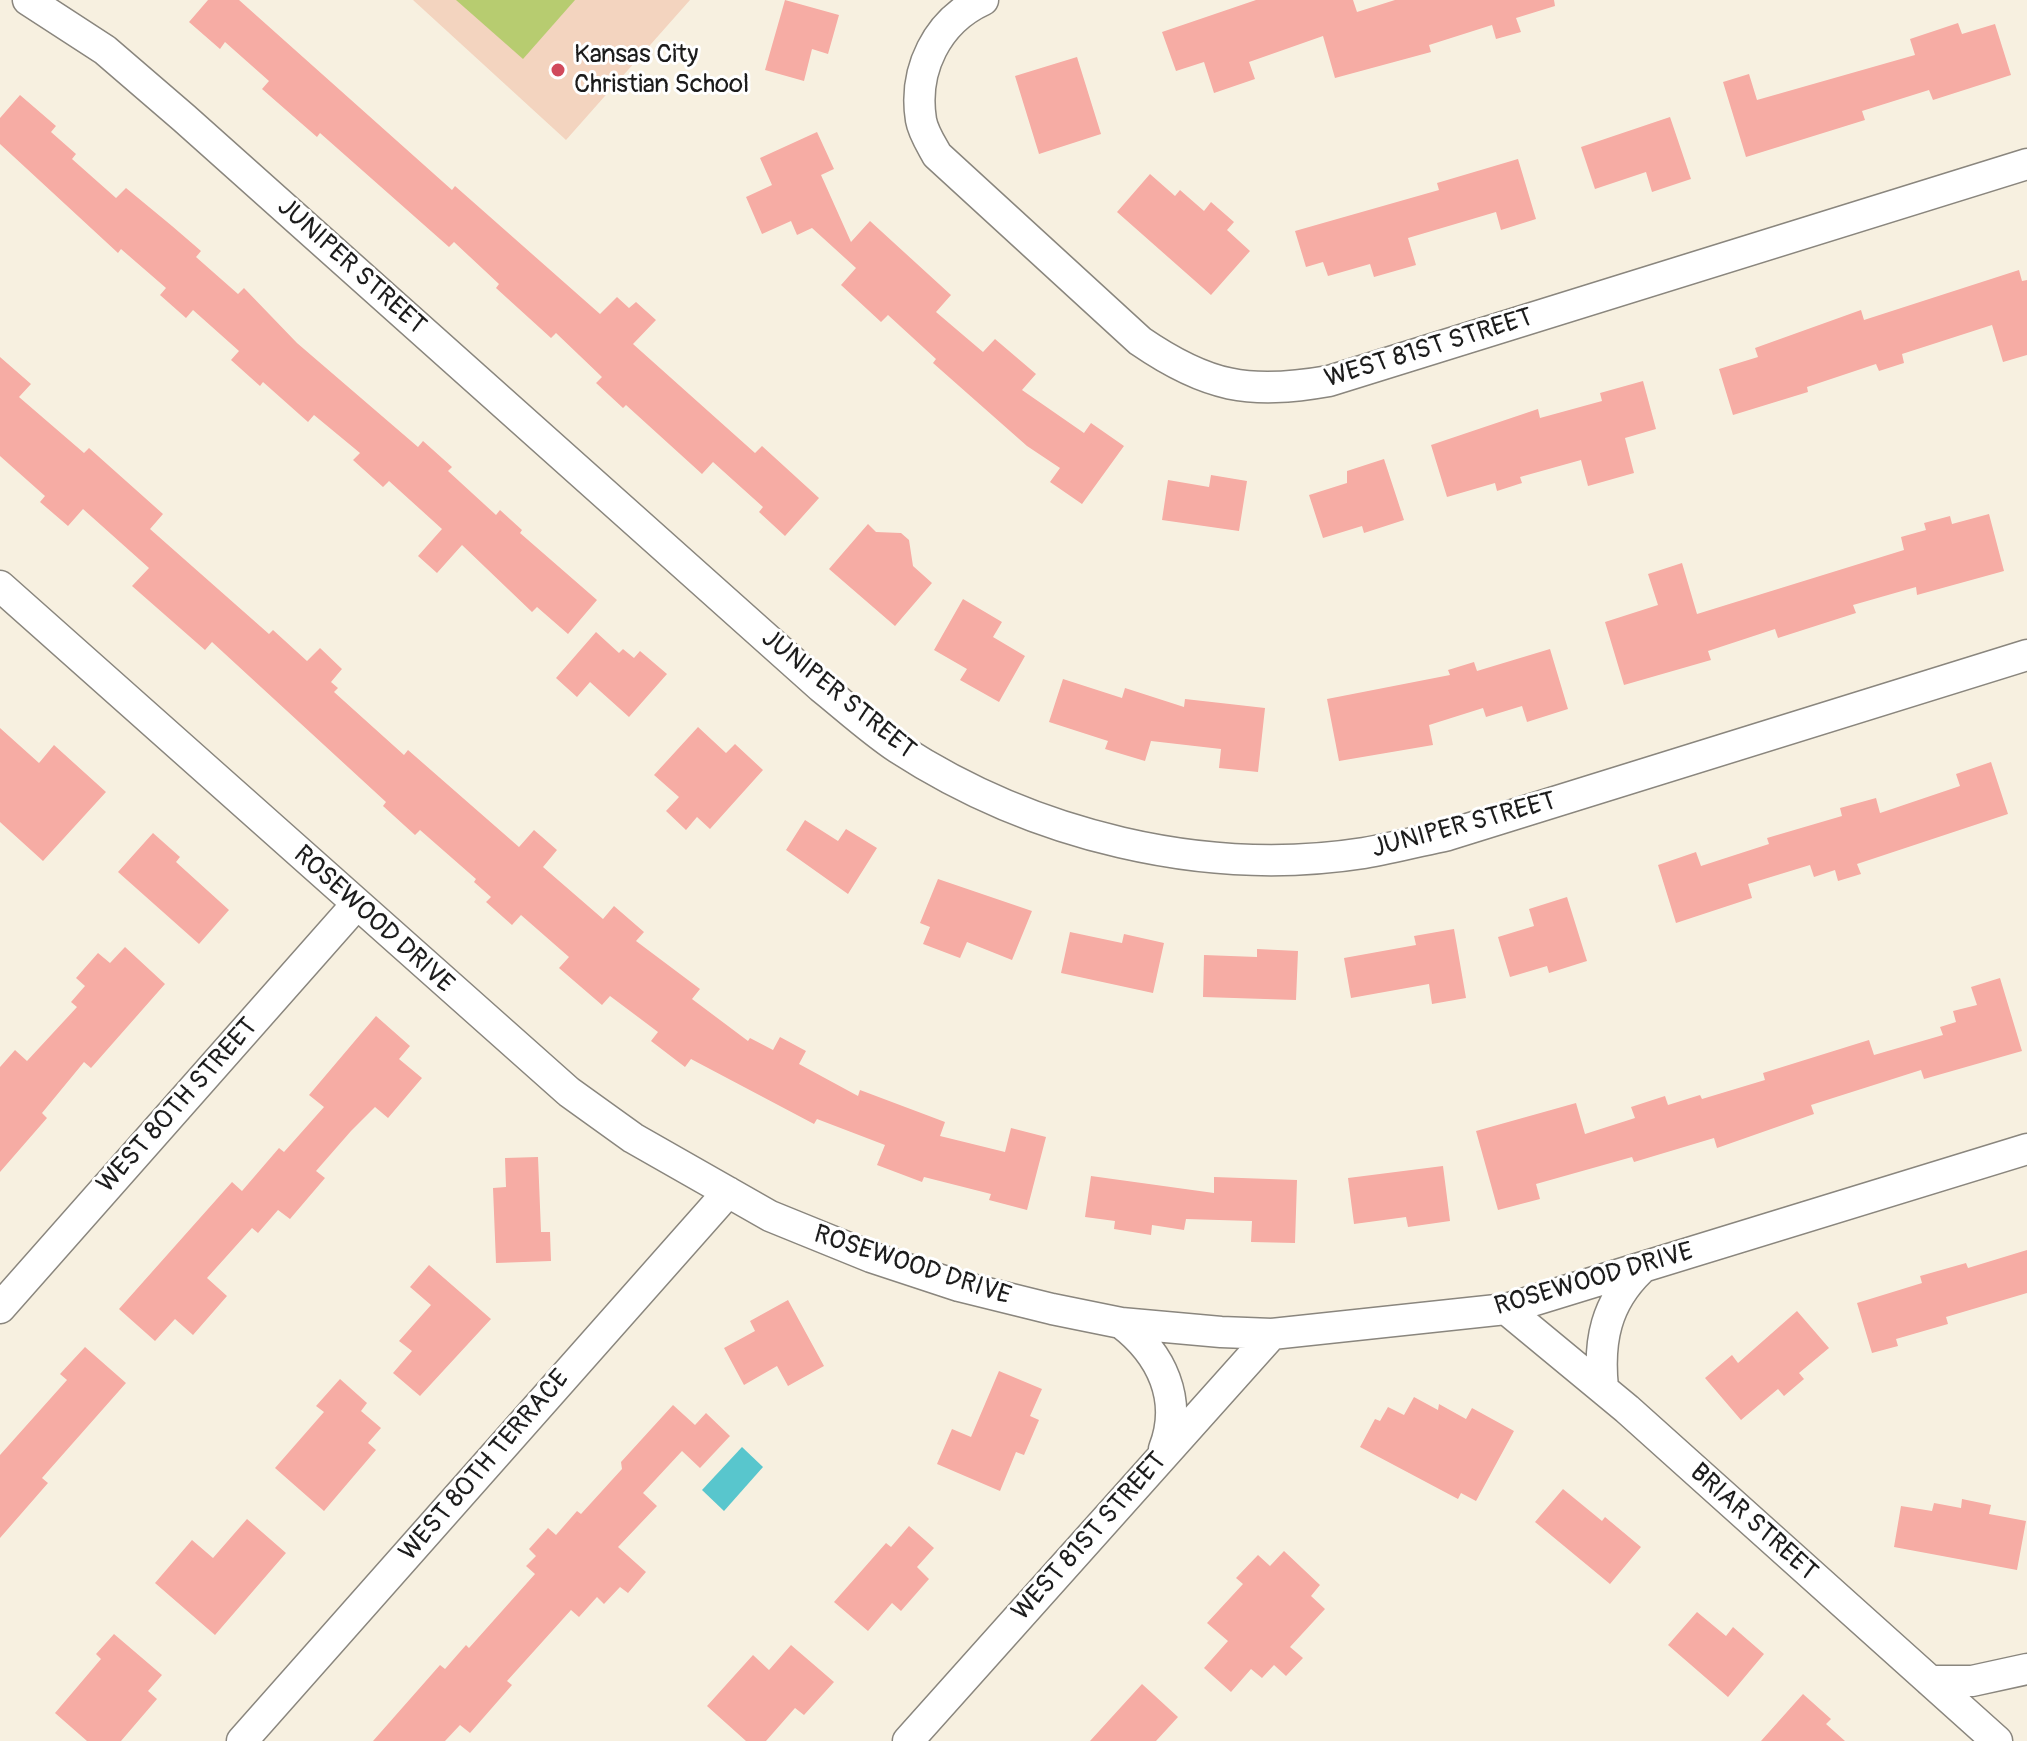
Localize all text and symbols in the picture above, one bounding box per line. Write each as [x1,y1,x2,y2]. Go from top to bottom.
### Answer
place label: Kansas City Christian School [574,39,749,100]
marker: Kansas City Christian School [549,61,567,79]
street label: JUNIPER STREET [270,192,432,342]
street label: WEST 81ST STREET [1321,303,1537,395]
street label: JUNIPER STREET [755,623,921,767]
street label: JUNIPER STREET [1369,786,1559,866]
street label: ROSEWOOD DRIVE [286,840,460,1000]
street label: WEST 80TH STREET [91,1012,265,1200]
street label: ROSEWOOD DRIVE [810,1219,1014,1313]
street label: ROSEWOOD DRIVE [1491,1237,1697,1323]
street label: WEST 80TH TERRACE [394,1364,576,1568]
street label: WEST 81ST STREET [1006,1446,1174,1628]
street label: BRIAR STREET [1683,1458,1823,1588]

